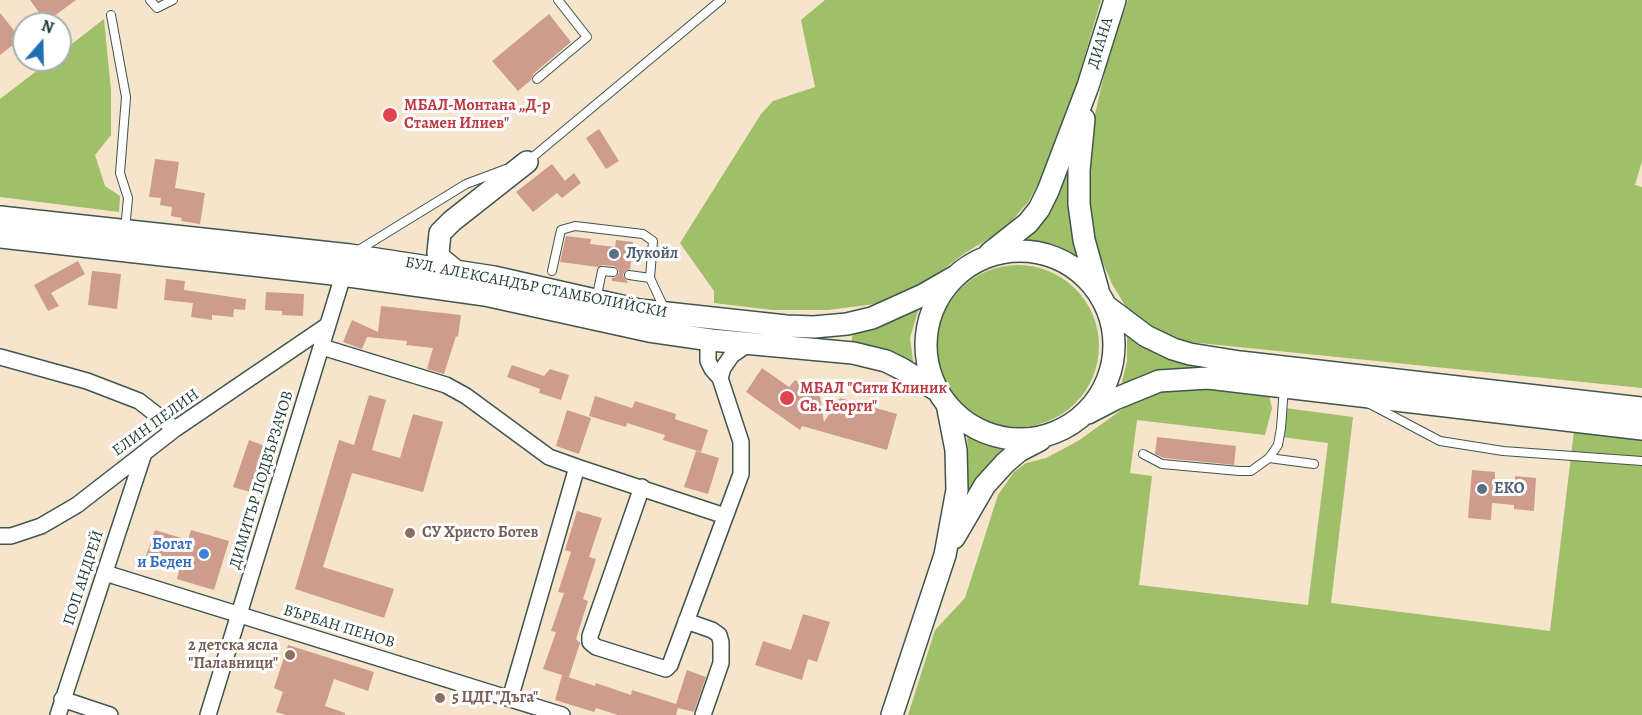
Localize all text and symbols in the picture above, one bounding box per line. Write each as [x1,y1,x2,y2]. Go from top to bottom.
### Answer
north arrow [12,12,72,72]
text: N [38,15,57,39]
street label: ДИАНА [1084,15,1118,71]
place label: МБАЛ-Монтана „Д-р Стамен Илиев" [404,96,551,134]
marker: МБАЛ-Монтана „Д-р Стамен Илиев" [381,106,399,124]
place label: Лукойл [626,244,678,264]
marker: Лукойл [607,247,621,261]
street label: БУЛ. АЛЕКСАНДЪР СТАМБОЛИЙСКИ [403,253,669,323]
place label: МБАЛ "Сити Клиник Св. Георги" [800,379,947,417]
street label: ЕЛИН ПЕЛИН [109,385,203,461]
street label: ДИМИТЪР ПОДВЪРЗАЧОВ [226,389,298,571]
marker: МБАЛ "Сити Клиник Св. Георги" [778,389,796,407]
place label: EKO [1494,479,1525,499]
marker: EKO [1475,482,1489,496]
place label: СУ Христо Ботев [422,523,538,543]
marker: СУ Христо Ботев [403,526,417,540]
street label: ПОП АНДРЕЙ [60,528,108,628]
place label: Богат и Беден [137,535,192,573]
marker: Богат и Беден [197,547,211,561]
street label: ВЪРБАН ПЕНОВ [281,601,397,653]
place label: 2 детска ясла "Палавници" [188,636,278,674]
marker: 2 детска ясла "Палавници" [283,648,297,662]
place label: 5 ЦДГ "Дъга" [452,688,538,708]
marker: 5 ЦДГ "Дъга" [433,691,447,705]

